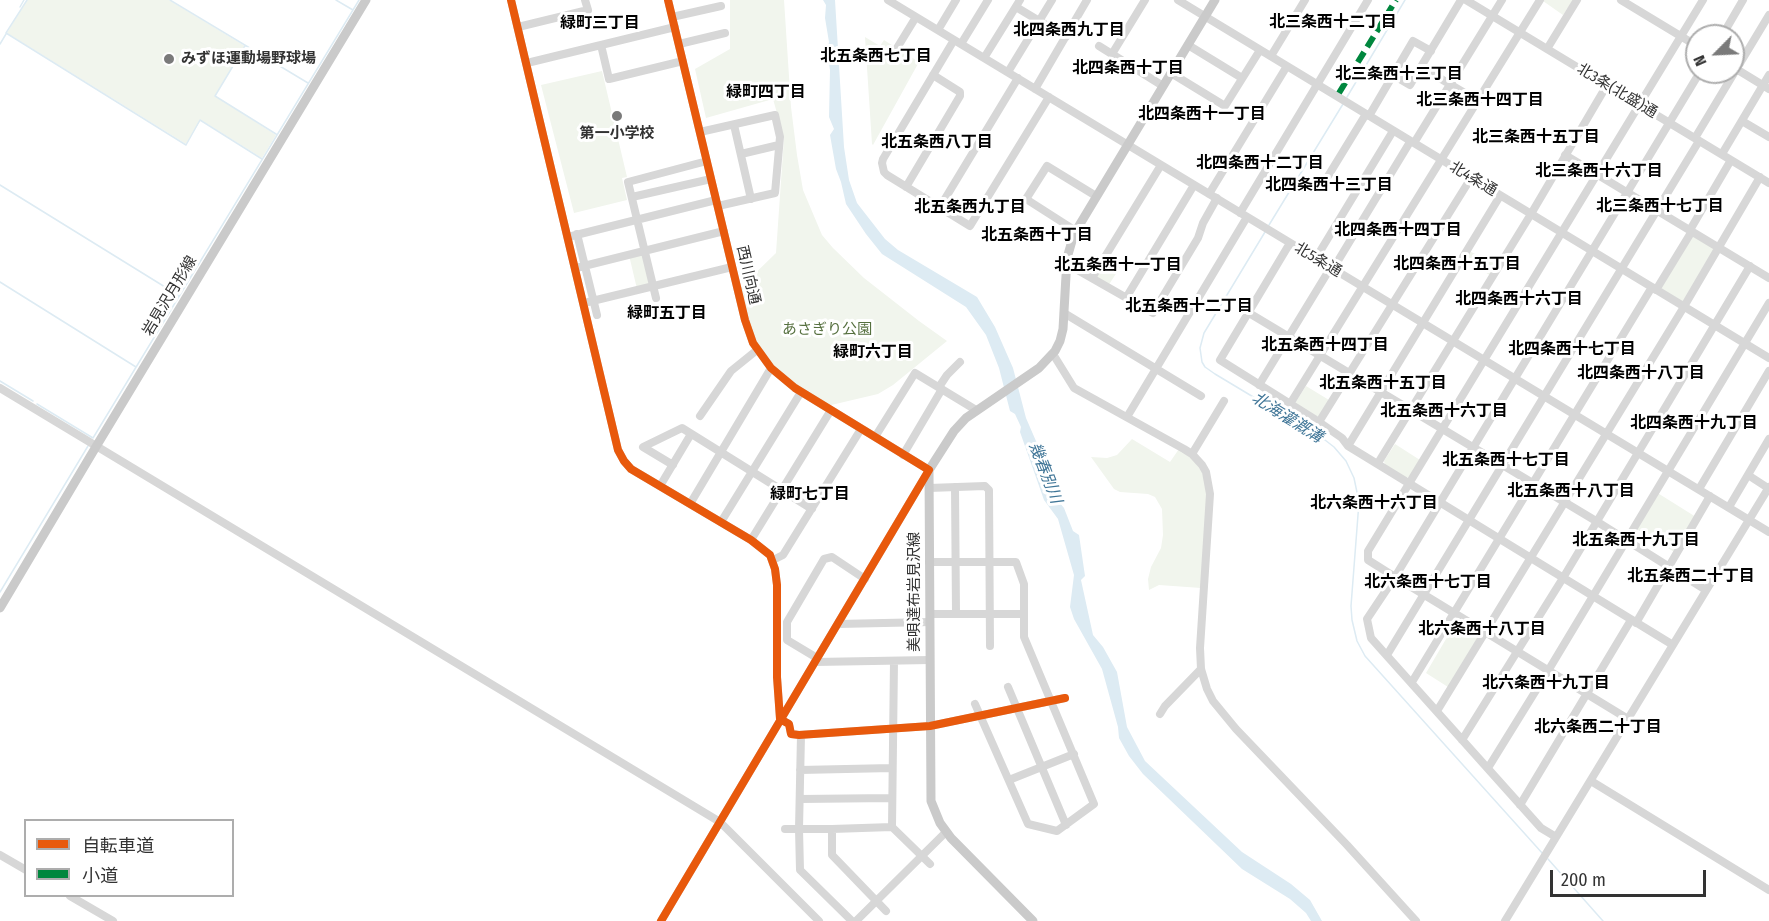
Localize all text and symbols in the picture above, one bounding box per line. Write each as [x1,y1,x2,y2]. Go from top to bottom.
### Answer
district label: 北三条西十二丁目 [1269,13,1397,33]
district label: 緑町三丁目 [560,14,640,34]
district label: 北四条西九丁目 [1013,21,1125,41]
north arrow [1685,24,1745,84]
district label: 北五条西七丁目 [820,47,932,67]
place label: みずほ運動場野球場 [181,50,316,68]
marker: みずほ運動場野球場 [162,52,176,66]
text: N [1689,52,1711,69]
district label: 北四条西十丁目 [1072,59,1184,79]
street label: 北3条(北盛)通 [1574,60,1660,122]
district label: 北三条西十三丁目 [1335,65,1463,85]
district label: 緑町四丁目 [726,83,806,103]
district label: 北三条西十四丁目 [1416,91,1544,111]
district label: 北四条西十一丁目 [1138,105,1266,125]
marker: 第一小学校 [610,109,624,123]
place label: 第一小学校 [580,125,654,143]
district label: 北三条西十五丁目 [1472,128,1600,148]
district label: 北五条西八丁目 [881,133,993,153]
district label: 北四条西十二丁目 [1196,154,1324,174]
street label: 北4条通 [1446,158,1500,200]
district label: 北三条西十六丁目 [1535,162,1663,182]
district label: 北四条西十三丁目 [1265,176,1393,196]
district label: 北三条西十七丁目 [1596,197,1724,217]
district label: 北五条西九丁目 [914,198,1026,218]
district label: 北四条西十四丁目 [1334,221,1462,241]
district label: 北五条西十丁目 [981,226,1093,246]
street label: 北5条通 [1291,239,1345,281]
street label: 西川向通 [732,244,764,306]
street label: 岩見沢月形線 [139,253,201,339]
district label: 北四条西十五丁目 [1393,255,1521,275]
district label: 北五条西十一丁目 [1054,256,1182,276]
district label: 北四条西十六丁目 [1455,290,1583,310]
district label: 北五条西十二丁目 [1125,297,1253,317]
district label: 緑町五丁目 [627,304,707,324]
park label: あさぎり公園 [782,321,872,339]
district label: 北五条西十四丁目 [1261,336,1389,356]
district label: 北四条西十七丁目 [1508,340,1636,360]
district label: 緑町六丁目 [833,343,913,363]
district label: 北四条西十八丁目 [1577,364,1705,384]
district label: 北五条西十五丁目 [1319,374,1447,394]
water label: 北海灌漑溝 [1248,389,1326,447]
district label: 北五条西十六丁目 [1380,402,1508,422]
district label: 北四条西十九丁目 [1630,414,1758,434]
water label: 幾春別川 [1025,440,1065,506]
district label: 北五条西十七丁目 [1442,451,1570,471]
district label: 北五条西十八丁目 [1507,482,1635,502]
district label: 緑町七丁目 [770,485,850,505]
district label: 北六条西十六丁目 [1310,494,1438,514]
district label: 北五条西十九丁目 [1572,531,1700,551]
street label: 美唄達布岩見沢線 [906,532,924,652]
district label: 北五条西二十丁目 [1627,567,1755,587]
district label: 北六条西十七丁目 [1364,573,1492,593]
district label: 北六条西十八丁目 [1418,620,1546,640]
district label: 北六条西十九丁目 [1482,674,1610,694]
district label: 北六条西二十丁目 [1534,718,1662,738]
legend [24,819,234,897]
text: 自転車道 [82,835,154,857]
scale bar [1553,858,1709,896]
text: 小道 [82,865,118,887]
text: 200 m [1561,869,1606,891]

